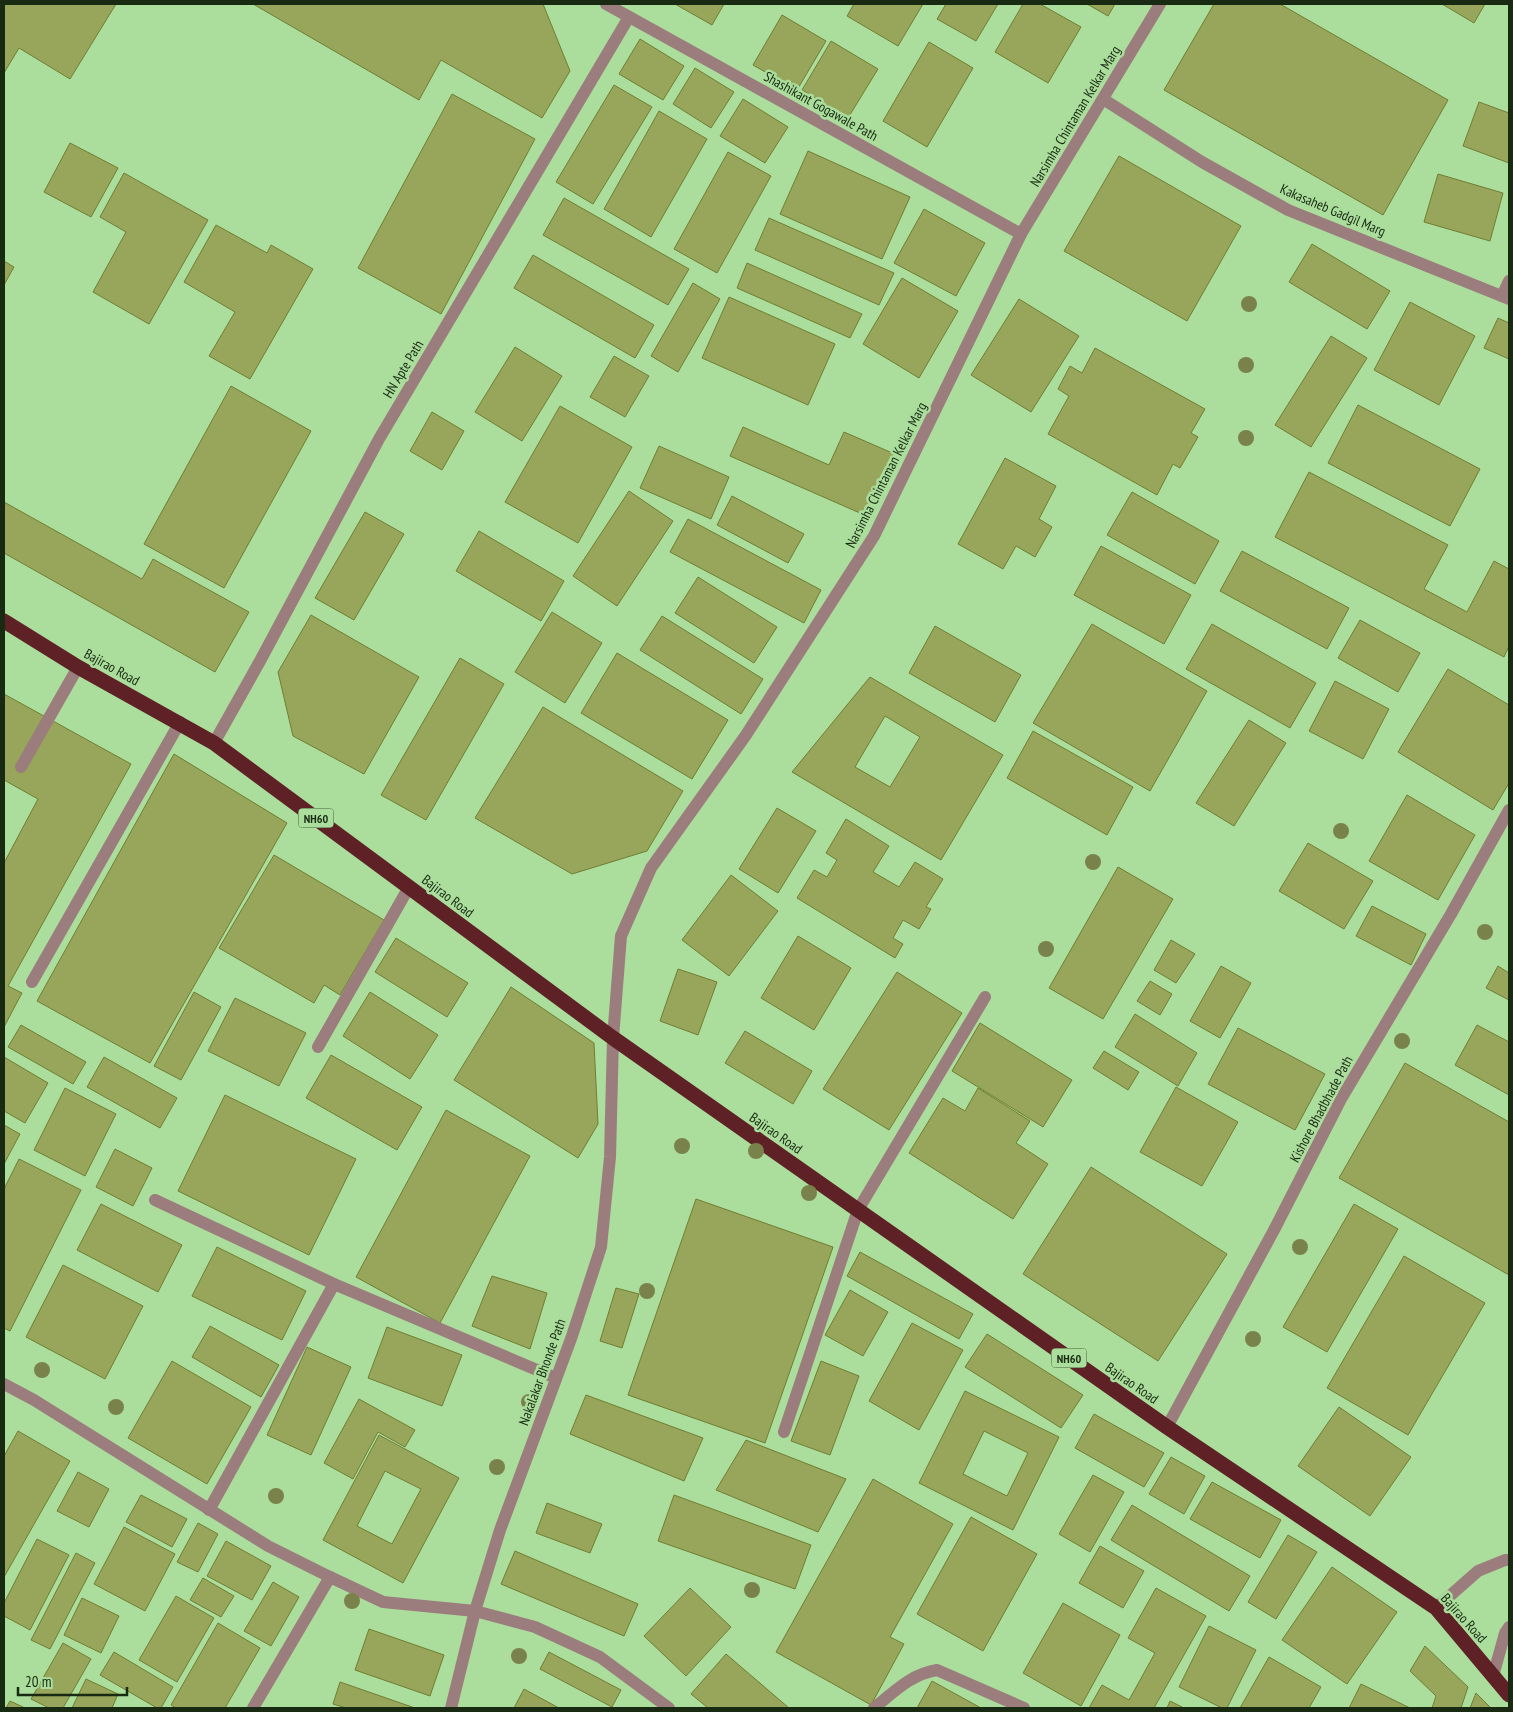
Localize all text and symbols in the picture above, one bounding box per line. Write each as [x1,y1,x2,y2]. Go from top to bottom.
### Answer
street label: Narsimha Chintaman Kelkar Marg [1026,42,1124,190]
street label: Shashikant Gogawale Path [761,67,881,145]
street label: Kakasaheb Gadgil Marg [1278,180,1388,240]
street label: HN Apte Path [379,337,427,401]
street label: Narsimha Chintaman Kelkar Marg [841,399,931,551]
street label: Bajirao Road [81,644,143,690]
road number: NH60 [298,808,334,828]
street label: Bajirao Road [418,871,478,921]
street label: Kishore Bhadbhade Path [1285,1053,1357,1165]
street label: Bajirao Road [746,1108,806,1158]
street label: Nakalakar Bhonde Path [514,1316,570,1428]
road number: NH60 [1052,1349,1086,1368]
street label: Bajirao Road [1102,1358,1162,1408]
street label: Bajirao Road [1437,1589,1491,1647]
scale bar [18,1664,126,1696]
text: 20 m [25,1672,51,1691]

